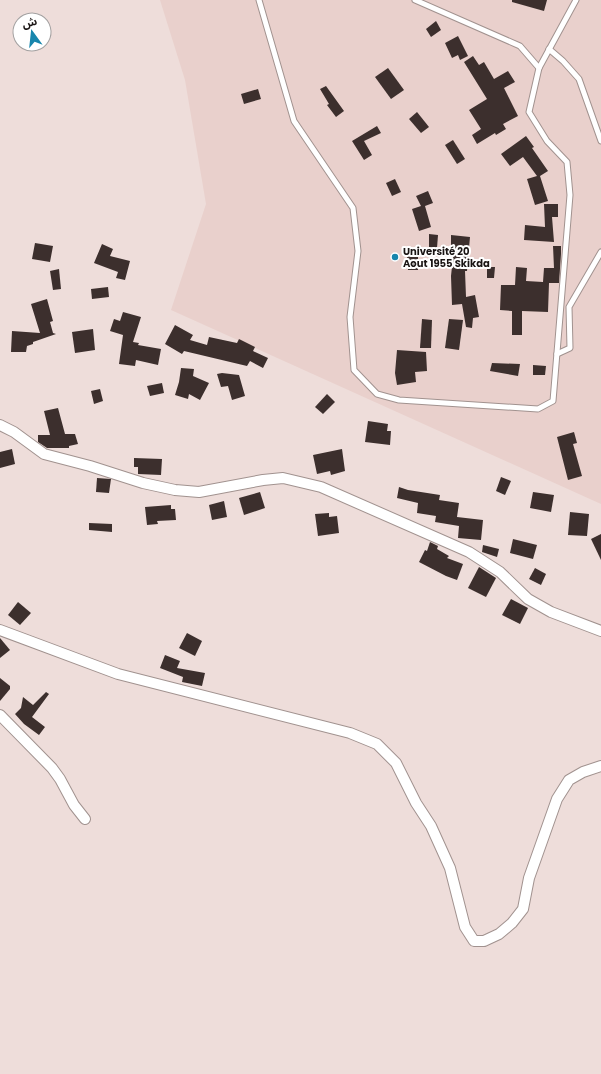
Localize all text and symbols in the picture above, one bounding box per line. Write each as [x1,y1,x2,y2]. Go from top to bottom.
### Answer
north arrow [12,12,52,52]
text: ش [20,13,39,32]
place label: Université 20 Aout 1955 Skikda [403,244,490,271]
marker: Université 20 Aout 1955 Skikda [390,252,400,262]

